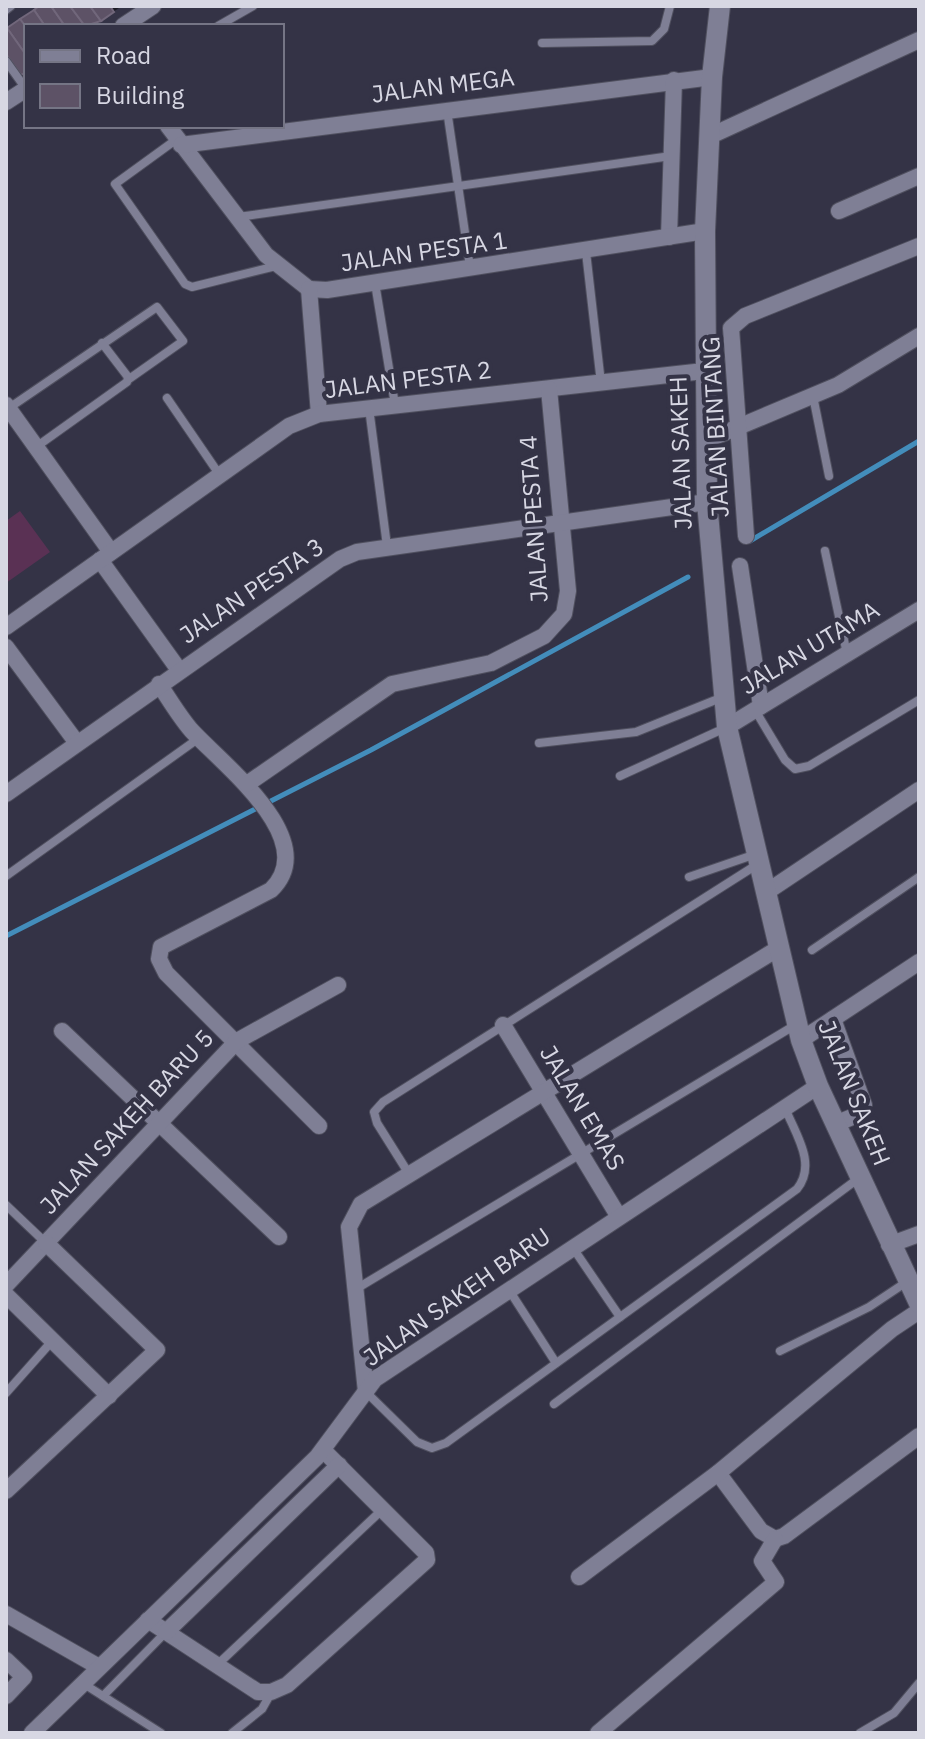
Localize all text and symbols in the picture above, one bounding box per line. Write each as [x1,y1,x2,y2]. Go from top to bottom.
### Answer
legend [24,24,284,128]
text: Road [96,39,151,71]
street label: JALAN MEGA [370,60,516,110]
text: Building [96,79,184,111]
street label: JALAN PESTA 1 [339,223,509,279]
street label: JALAN BINTANG [694,336,736,518]
street label: JALAN PESTA 2 [323,353,493,405]
street label: JALAN SAKEH [661,376,699,530]
street label: JALAN PESTA 4 [511,434,555,604]
street label: JALAN PESTA 3 [173,530,330,650]
street label: JALAN UTAMA [734,593,885,701]
street label: JALAN SAKEH [811,1015,899,1170]
street label: JALAN SAKEH BARU 5 [32,1022,220,1220]
street label: JALAN EMAS [533,1039,633,1176]
street label: JALAN SAKEH BARU [357,1220,556,1373]

